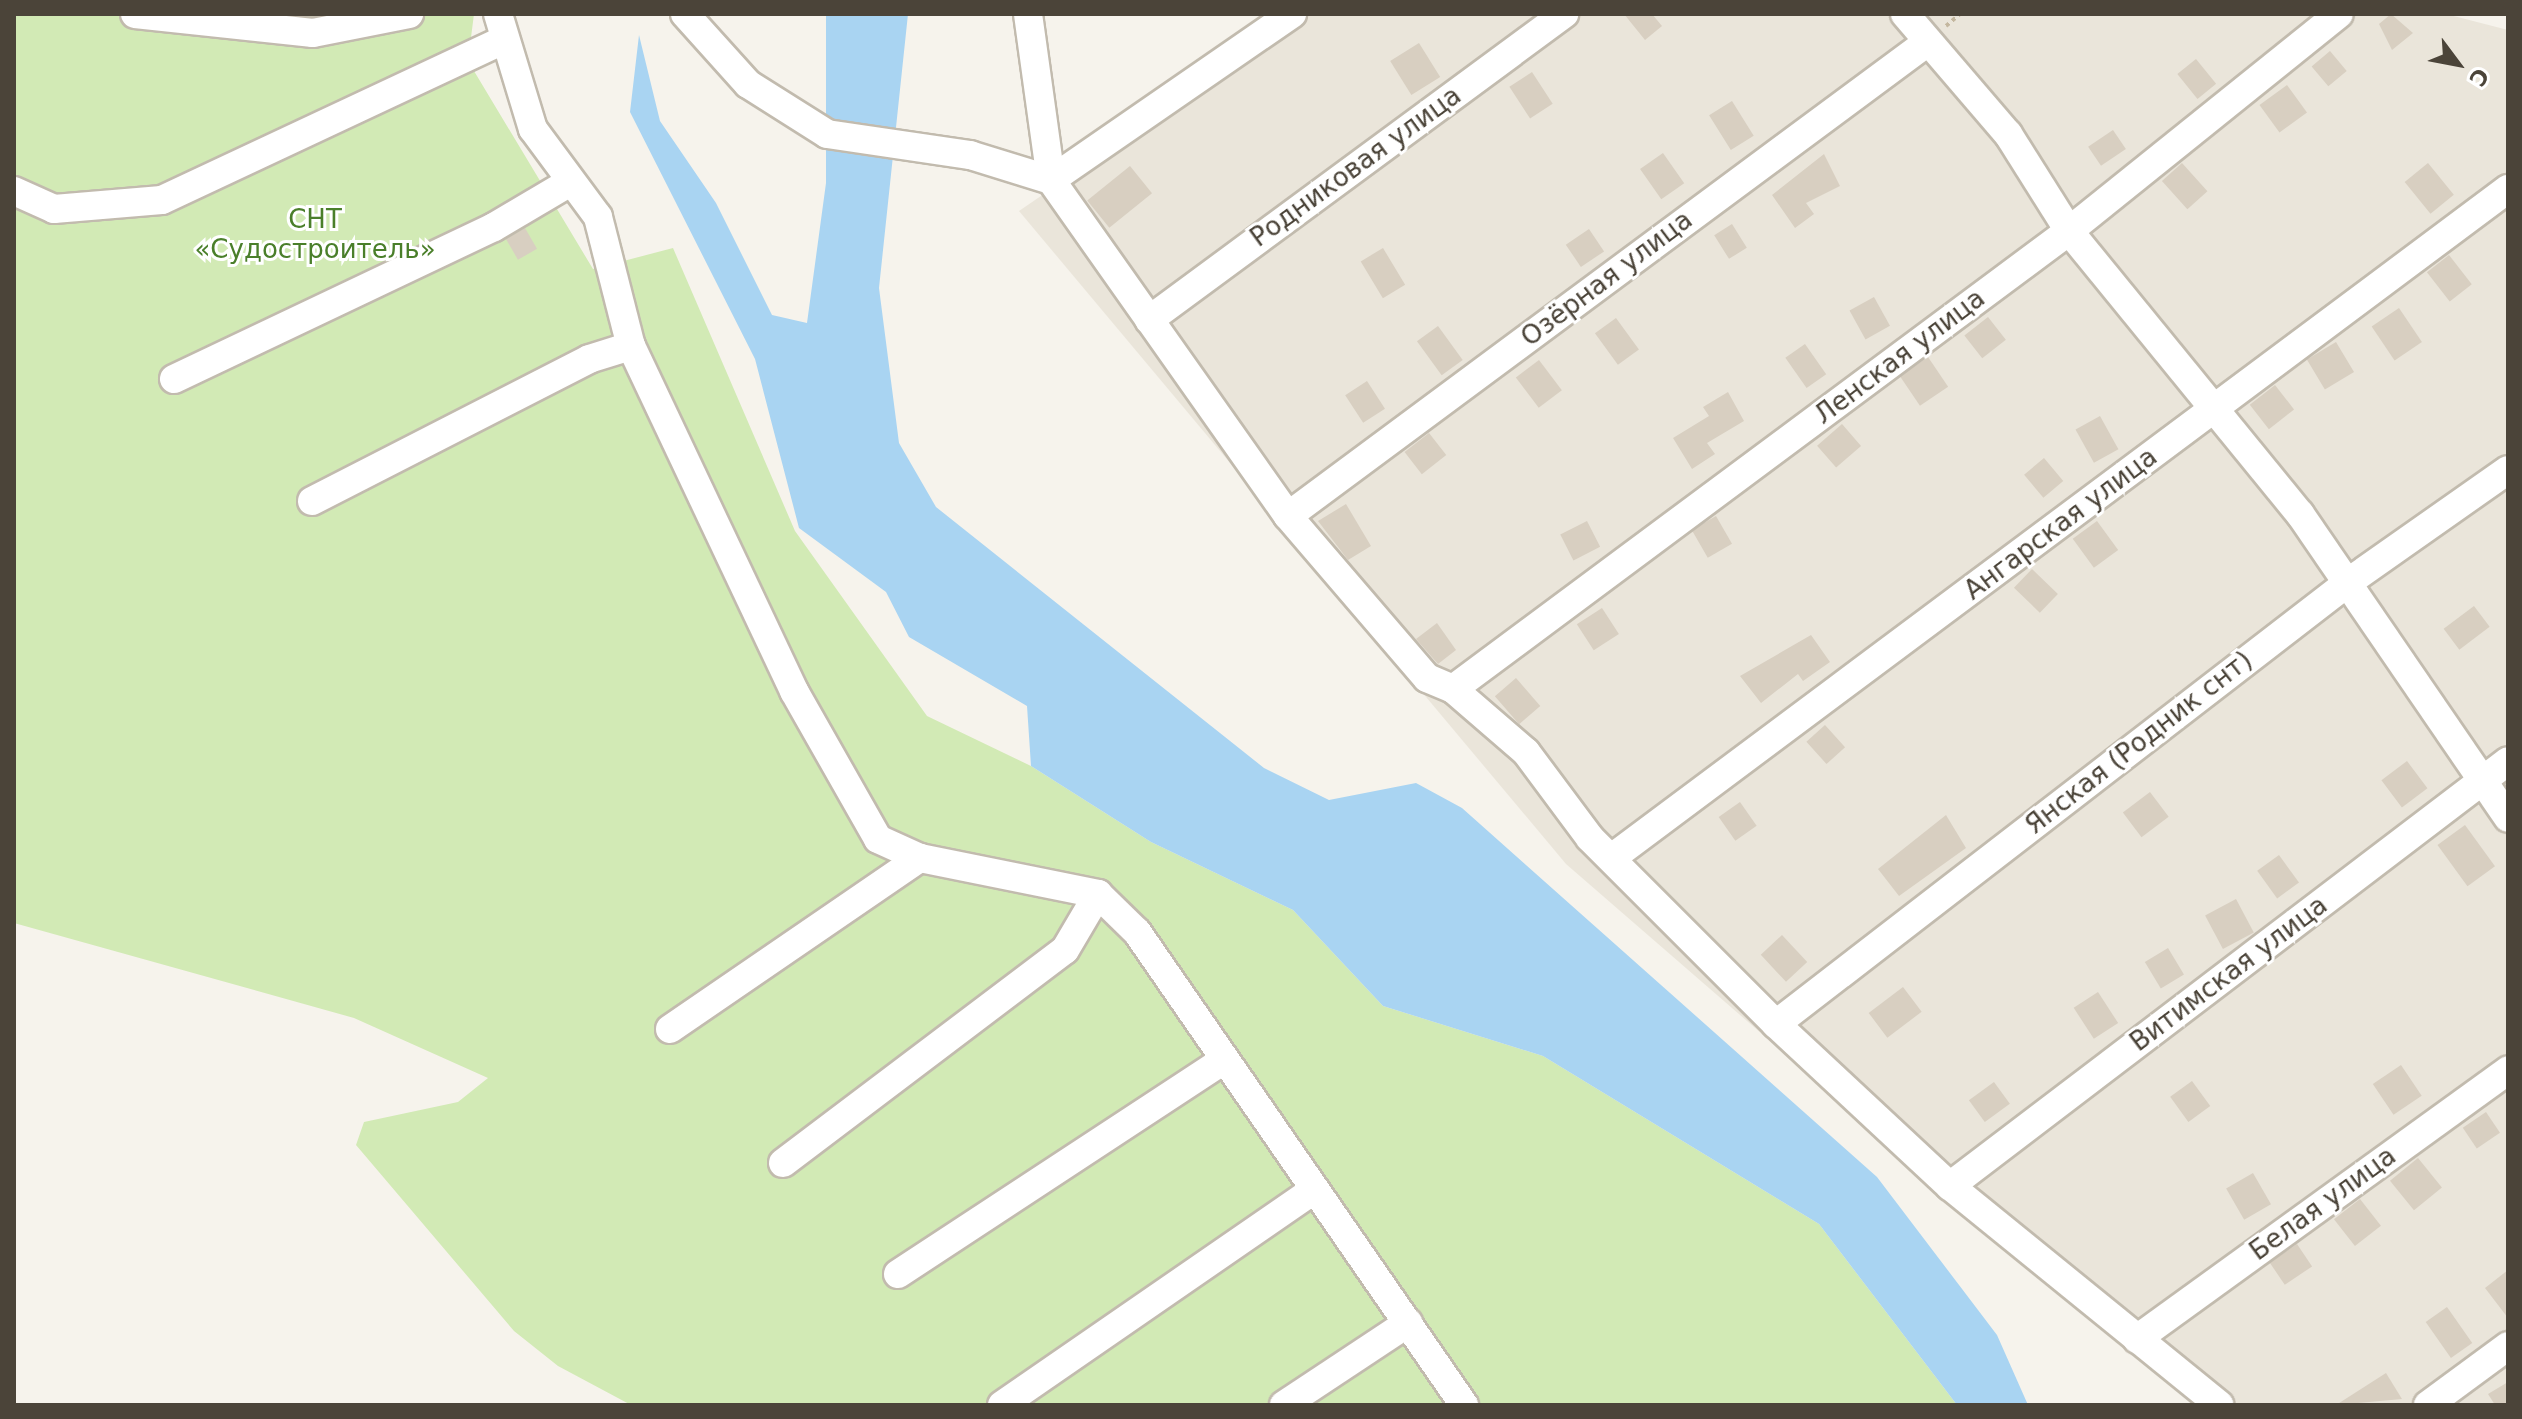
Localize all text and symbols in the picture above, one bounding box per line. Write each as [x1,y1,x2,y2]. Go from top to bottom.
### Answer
north arrow [2418,24,2498,104]
text: С [2464,64,2494,90]
street label: Родниковая улица [1245,80,1467,254]
park label: СНТ «Судостроитель» [194,204,436,266]
street label: Озёрная улица [1515,205,1699,353]
street label: Ленская улица [1809,283,1991,431]
street label: Ангарская улица [1958,441,2164,607]
street label: Янская (Родник снт) [2019,645,2259,841]
street label: Витимская улица [2124,890,2334,1058]
street label: Белая улица [2244,1141,2402,1267]

